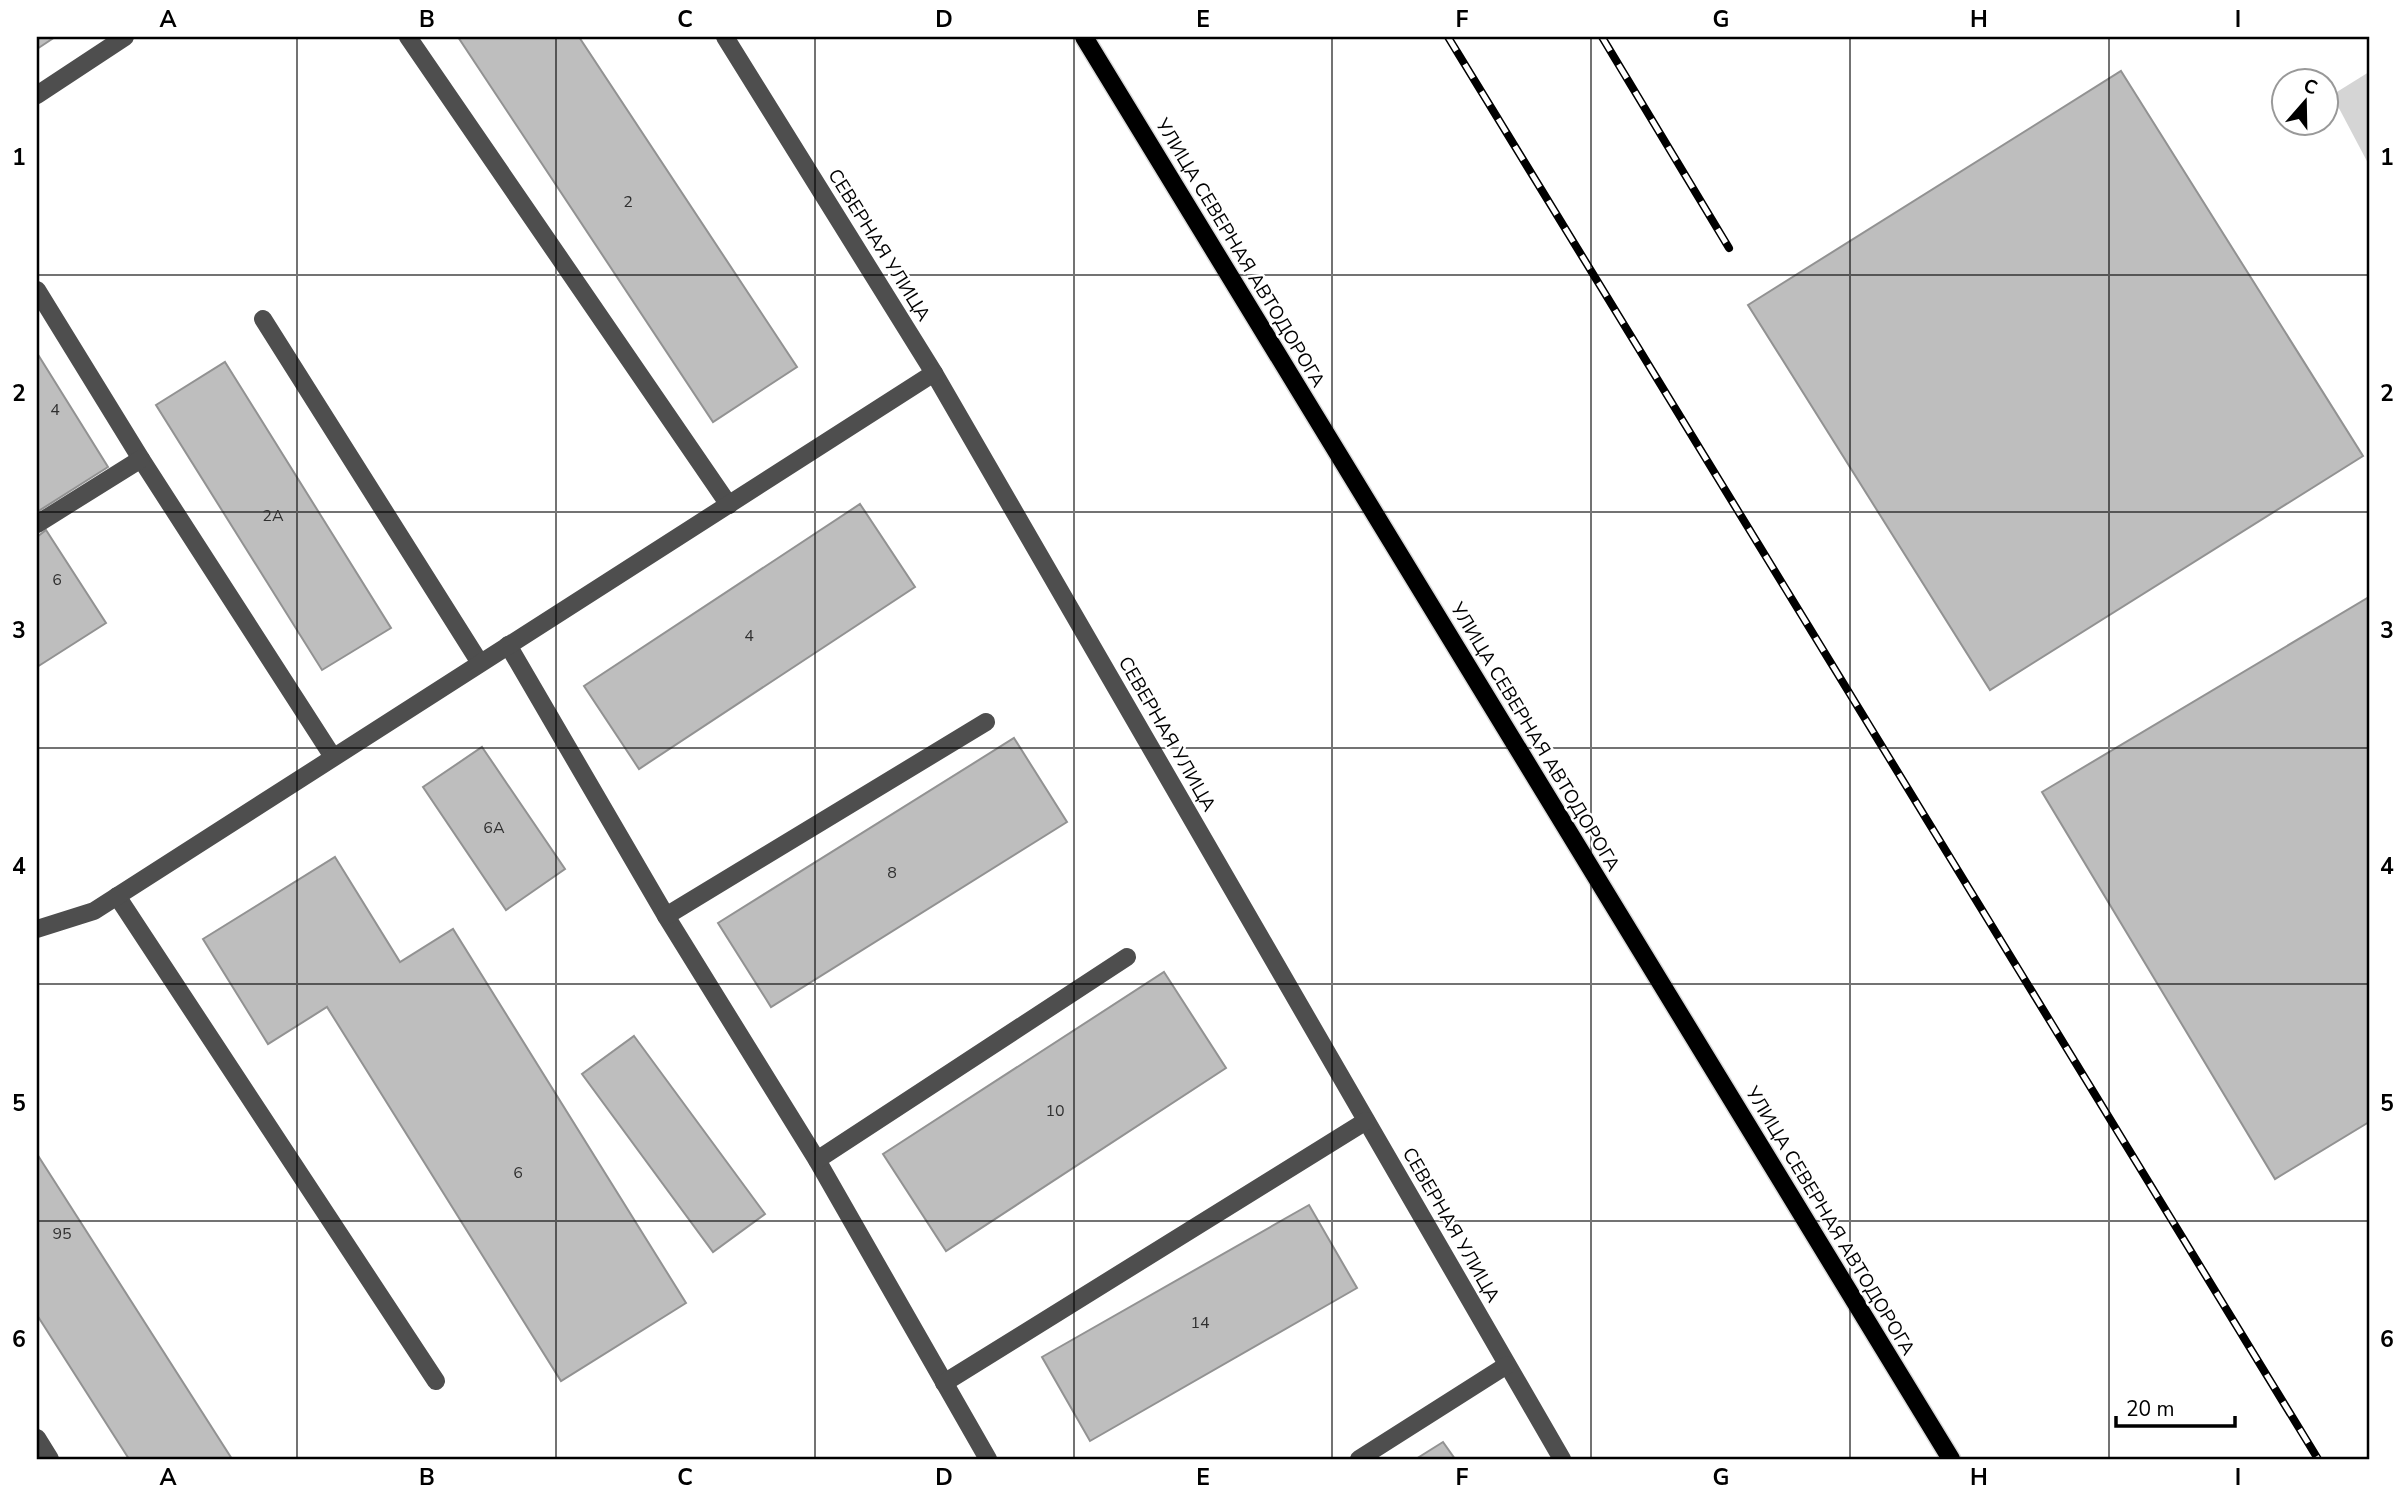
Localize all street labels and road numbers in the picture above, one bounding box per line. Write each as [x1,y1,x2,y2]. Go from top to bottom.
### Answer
street label: УЛИЦА СЕВЕРНАЯ АВТОДОРОГА [1149,113,1331,392]
street label: СЕВЕРНАЯ УЛИЦА [822,164,936,326]
street label: УЛИЦА СЕВЕРНАЯ АВТОДОРОГА [1444,597,1626,876]
street label: СЕВЕРНАЯ УЛИЦА [1112,652,1222,816]
street label: УЛИЦА СЕВЕРНАЯ АВТОДОРОГА [1739,1081,1921,1360]
street label: СЕВЕРНАЯ УЛИЦА [1396,1143,1506,1307]

